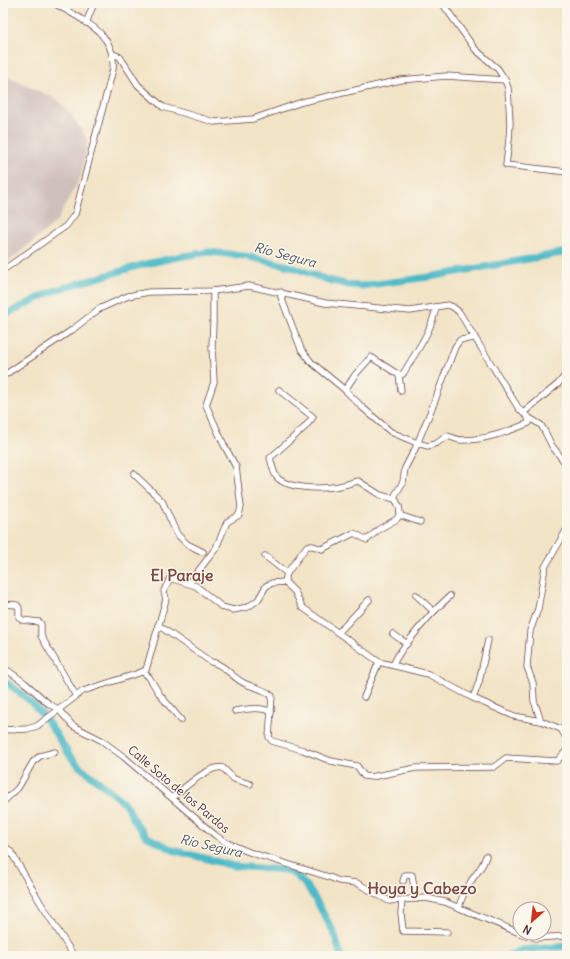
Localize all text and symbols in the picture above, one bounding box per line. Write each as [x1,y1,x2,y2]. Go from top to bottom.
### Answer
water label: Río Segura [252,239,318,272]
district label: El Paraje [151,565,214,585]
street label: Calle Soto de los Pardos [125,742,233,836]
water label: Río Segura [178,831,244,862]
district label: Hoya y Cabezo [368,878,476,899]
north arrow [512,901,552,941]
text: N [521,922,534,938]

